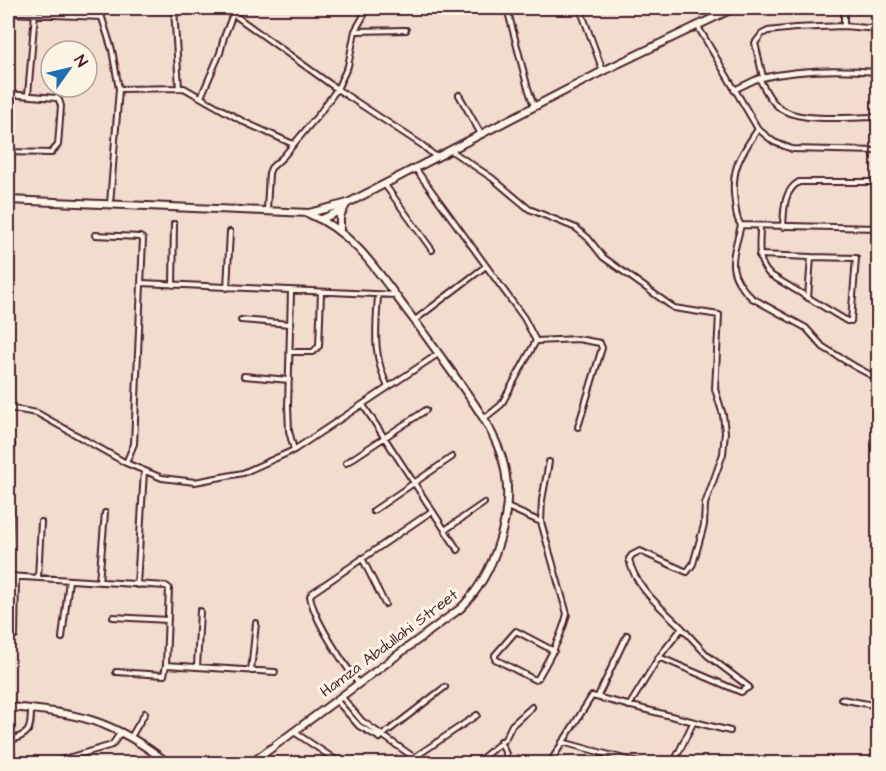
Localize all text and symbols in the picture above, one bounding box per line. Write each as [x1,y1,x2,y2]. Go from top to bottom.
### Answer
north arrow [39,39,99,99]
text: N [69,51,93,71]
street label: Hamza Abdullahi Street [315,583,463,702]

